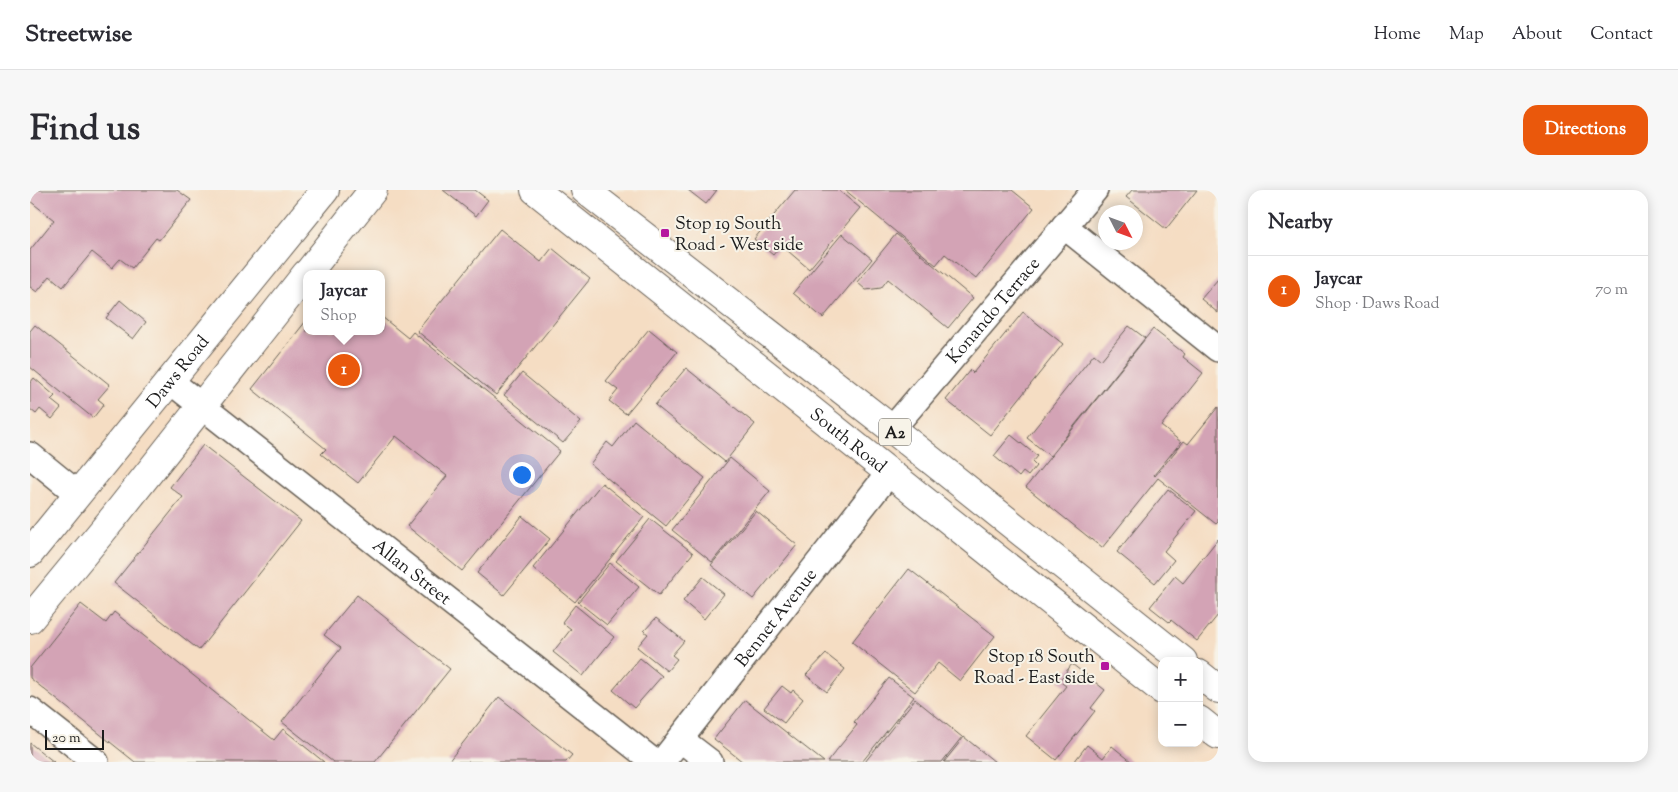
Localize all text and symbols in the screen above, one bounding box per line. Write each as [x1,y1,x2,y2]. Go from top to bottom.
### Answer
text: Streetwise [25,18,132,52]
text: Home [1374,22,1421,48]
text: Map [1449,22,1484,48]
text: About [1512,22,1562,48]
text: Contact [1590,22,1653,48]
text: Find us [30,105,140,156]
button: Directions [1523,105,1648,155]
north arrow [1098,205,1143,250]
text: Nearby [1268,208,1333,238]
place label: Stop 19 South Road - West side [675,212,803,259]
marker: Stop 19 South Road - West side [659,227,671,239]
street label: Konando Terrace [942,252,1047,370]
text: Jaycar [1315,266,1362,293]
popup [303,270,385,335]
text: Jaycar [320,278,368,305]
text: 1 [1281,279,1287,302]
text: 70 m [1595,279,1628,302]
text: Shop · Daws Road [1315,293,1440,316]
text: Shop [320,305,357,328]
street label: Daws Road [142,331,217,415]
pin: 1 [328,351,360,389]
street label: South Road [803,403,891,480]
road number: A2 [879,418,911,446]
your location [509,462,535,488]
street label: Allan Street [366,534,456,612]
street label: Bennet Avenue [730,564,824,673]
place label: Stop 18 South Road - East side [974,645,1095,692]
map controls [1158,657,1203,747]
button: + [1158,657,1203,702]
marker: Stop 18 South Road - East side [1099,660,1111,672]
button: − [1158,702,1203,747]
scale bar [45,727,104,750]
text: 20 m [52,729,81,749]

